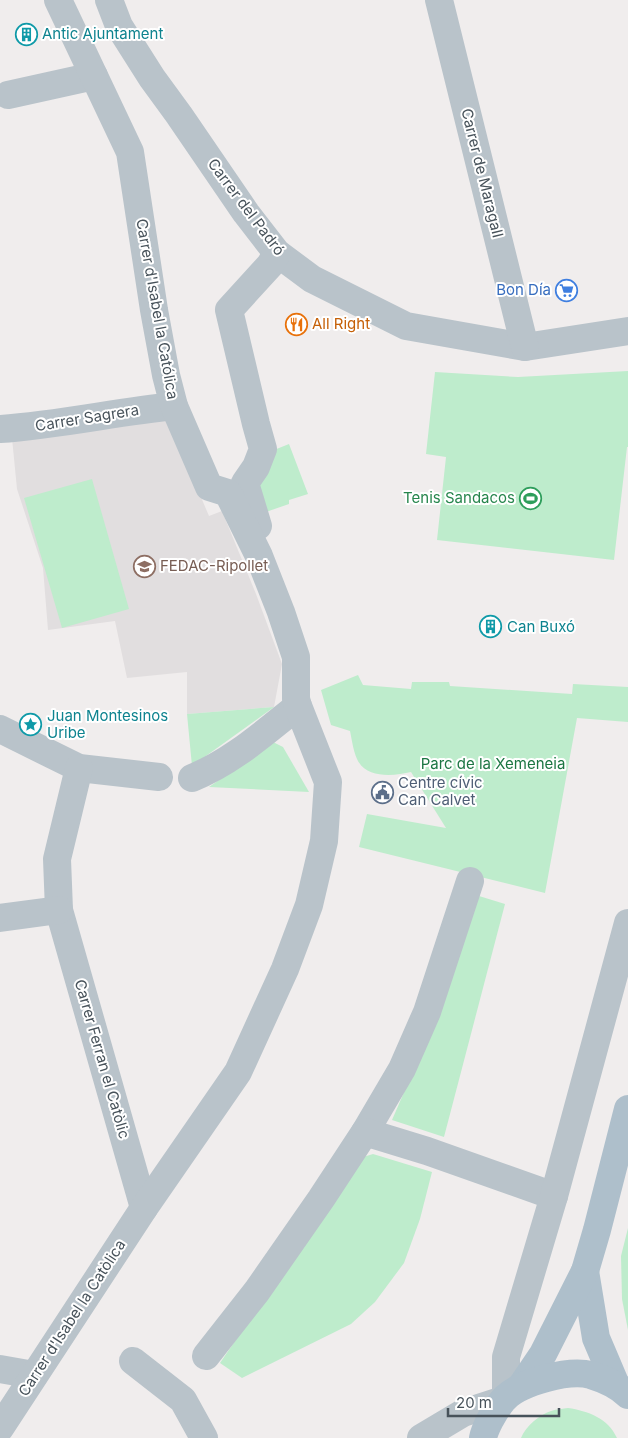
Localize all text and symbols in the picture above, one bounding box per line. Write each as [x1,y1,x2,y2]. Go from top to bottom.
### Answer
building icon: Antic Ajuntament [14,22,38,46]
place label: Antic Ajuntament [42,24,163,43]
street label: Carrer de Maragall [457,106,508,239]
street label: Carrer del Padró [204,154,289,259]
street label: Carrer d'Isabel la Católica [132,217,183,401]
supermarket icon: Bon Día [555,278,579,302]
place label: Bon Día [496,280,551,299]
restaurant icon: All Right [284,312,308,336]
place label: All Right [312,314,370,333]
street label: Carrer Sagrera [34,400,140,435]
sports icon: Tenis Sandacos [519,486,543,510]
place label: Tenis Sandacos [403,488,515,507]
school or university icon: FEDAC-Ripollet [132,554,156,578]
place label: FEDAC-Ripollet [160,556,268,575]
building icon: Can Buxó [479,615,503,639]
place label: Can Buxó [507,617,575,636]
place label: Juan Montesinos Uribe [47,706,168,742]
place icon: Juan Montesinos Uribe [19,713,43,737]
park label: Parc de la Xemeneia [421,754,565,773]
place label: Centre cívic Can Calvet [398,773,483,809]
public building icon: Centre cívic Can Calvet [370,780,394,804]
street label: Carrer Ferran el Catòlic [71,977,134,1141]
street label: Carrer d'Isabel la Catòlica [14,1236,129,1400]
scale bar [448,1386,559,1418]
text: 20 m [456,1393,492,1412]

